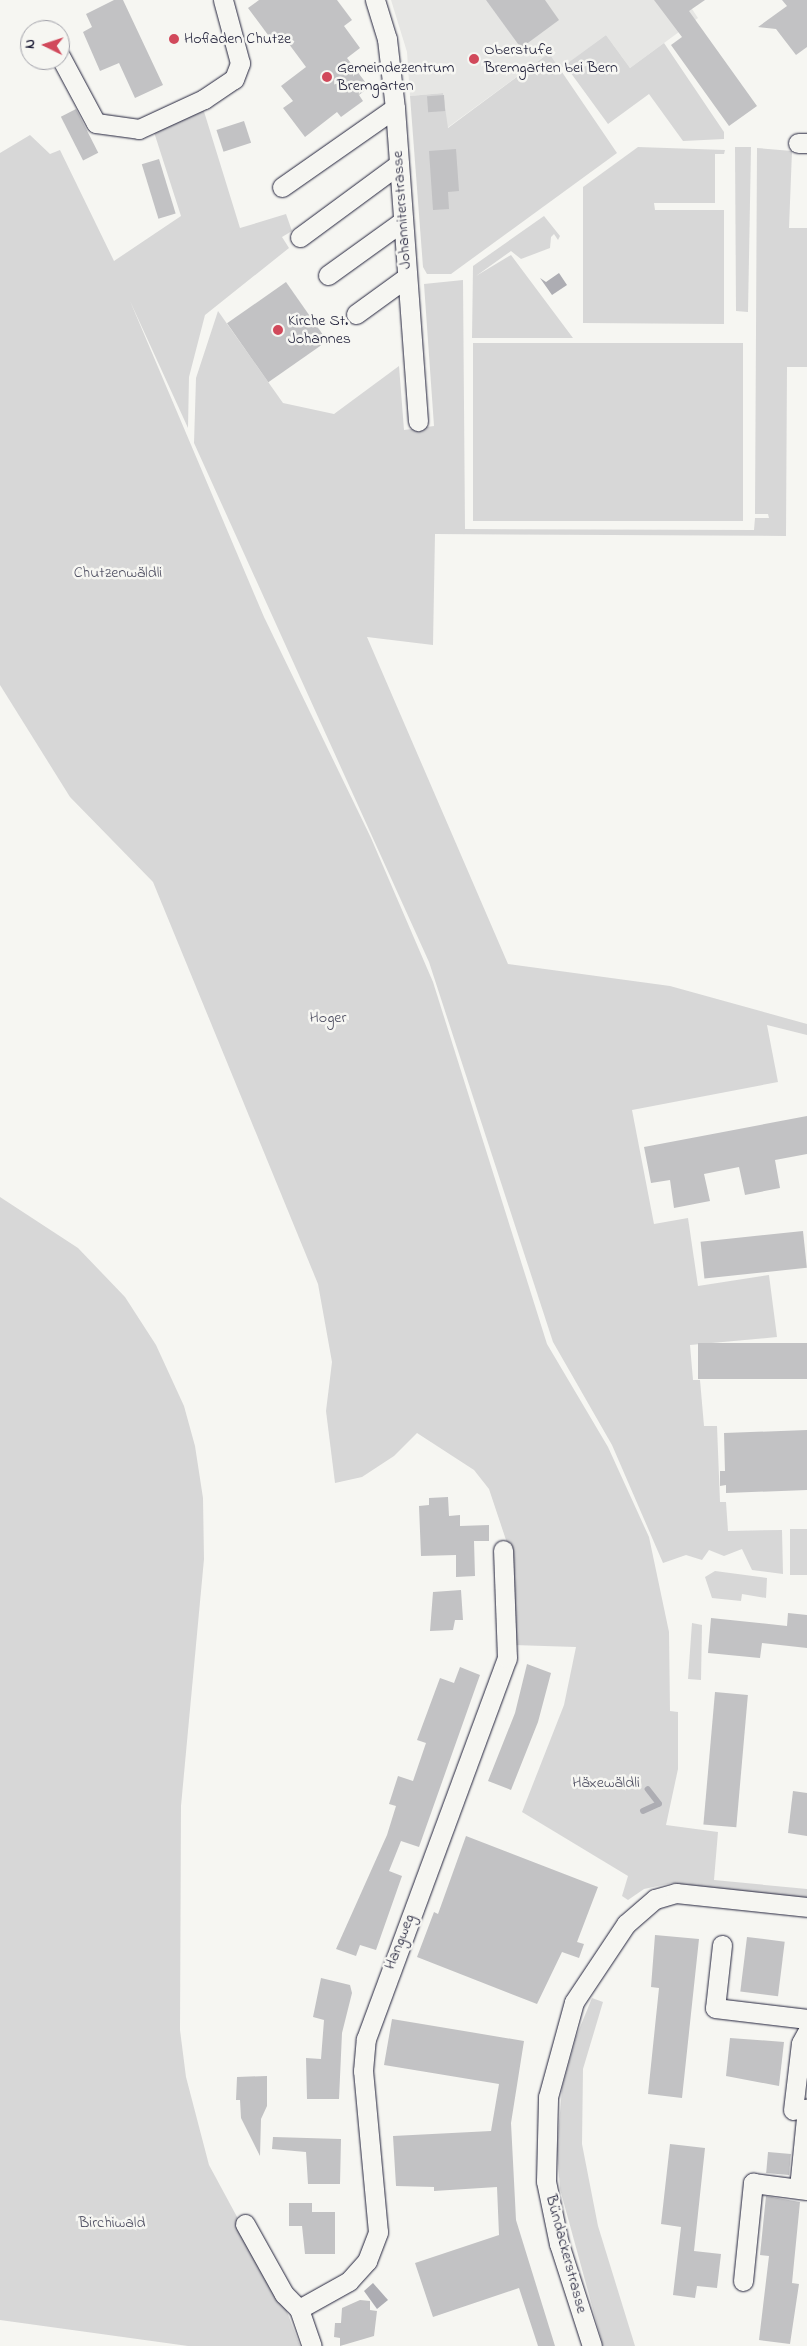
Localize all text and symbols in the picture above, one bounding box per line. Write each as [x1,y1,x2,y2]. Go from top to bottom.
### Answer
north arrow [20,20,70,70]
place label: Hofladen Chutze [184,29,291,49]
marker: Hofladen Chutze [168,33,180,45]
text: N [20,39,41,49]
place label: Oberstufe Bremgarten bei Bern [484,40,618,78]
marker: Oberstufe Bremgarten bei Bern [468,53,480,65]
place label: Gemeindezentrum Bremgarten [337,58,454,96]
marker: Gemeindezentrum Bremgarten [321,71,333,83]
street label: Johanniterstrasse [388,150,416,270]
place label: Kirche St. Johannes [288,311,351,349]
marker: Kirche St. Johannes [272,324,284,336]
park label: Chutzenwäldli [74,563,162,583]
park label: Hoger [310,1008,346,1028]
park label: Häxewäldli [572,1773,640,1793]
street label: Hangweg [381,1912,419,1972]
street label: Bündackerstrasse [541,2192,591,2316]
park label: Birchiwald [78,2213,146,2233]

